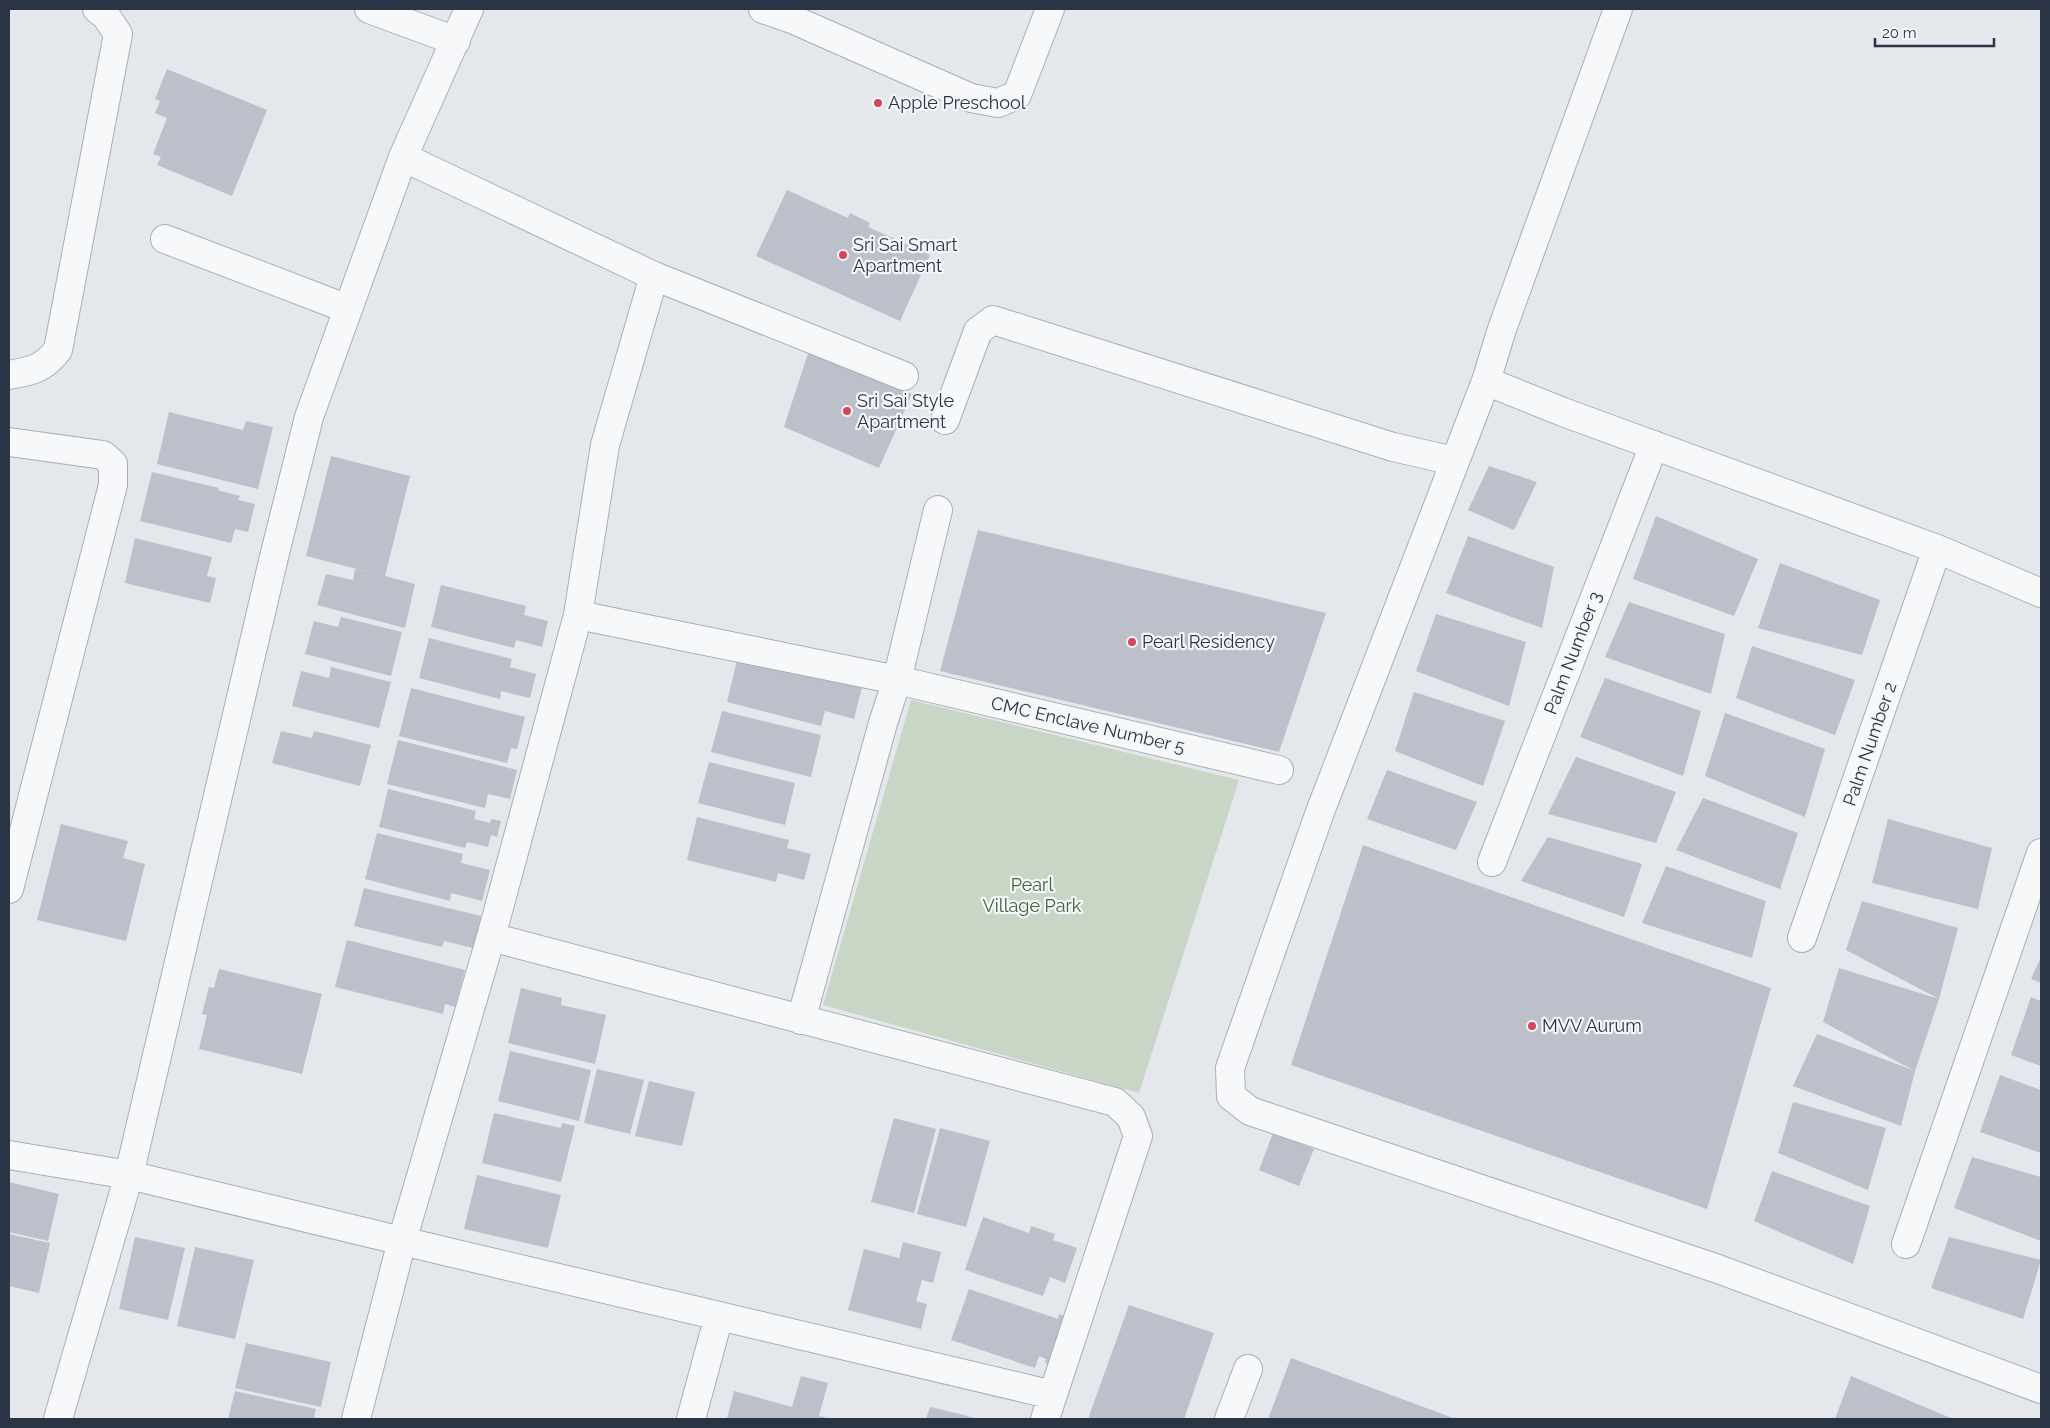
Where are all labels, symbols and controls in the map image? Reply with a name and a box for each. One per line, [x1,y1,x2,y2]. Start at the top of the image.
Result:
scale bar [1875,15,1994,47]
text: 20 m [1882,24,1917,42]
place label: Apple Preschool [888,92,1026,113]
marker: Apple Preschool [872,97,884,109]
place label: Sri Sai Smart Apartment [853,234,958,276]
marker: Sri Sai Smart Apartment [837,249,849,261]
place label: Sri Sai Style Apartment [857,390,954,432]
marker: Sri Sai Style Apartment [841,405,853,417]
street label: Palm Number 3 [1539,588,1606,717]
place label: Pearl Residency [1142,631,1275,652]
marker: Pearl Residency [1126,636,1138,648]
street label: Palm Number 2 [1839,679,1901,809]
street label: CMC Enclave Number 5 [989,692,1187,757]
park label: Pearl Village Park [983,874,1082,916]
place label: MVV Aurum [1542,1015,1642,1036]
marker: MVV Aurum [1526,1020,1538,1032]

